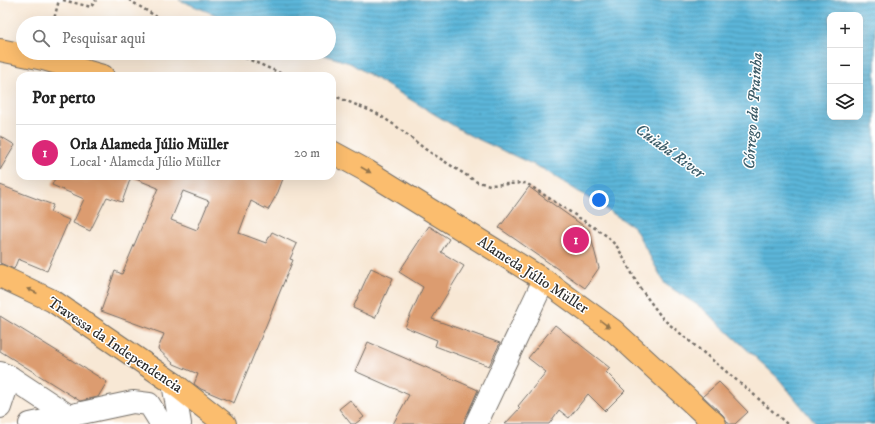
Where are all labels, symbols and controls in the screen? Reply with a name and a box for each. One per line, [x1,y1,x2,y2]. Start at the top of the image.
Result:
map controls [827,12,863,120]
button: + [827,12,863,48]
search box [16,16,336,60]
icon: search [30,27,52,49]
text: Pesquisar aqui [62,29,145,48]
button: − [827,48,863,84]
water label: Córrego da Prainha [739,52,767,170]
button: layers [827,84,863,120]
text: Por perto [32,87,95,109]
water label: Cuiabá River [632,119,710,184]
text: Orla Alameda Júlio Müller [70,135,229,154]
text: 1 [43,145,47,161]
text: 20 m [294,145,320,161]
text: Local · Alameda Júlio Müller [70,154,221,170]
one-way arrow [360,167,372,174]
your location [589,190,609,210]
pin: 1 [563,225,589,255]
street label: Alameda Júlio Müller [474,232,592,318]
one-way arrow [26,288,38,294]
street label: Travessa da Independencia [44,293,187,398]
one-way arrow [600,320,610,328]

